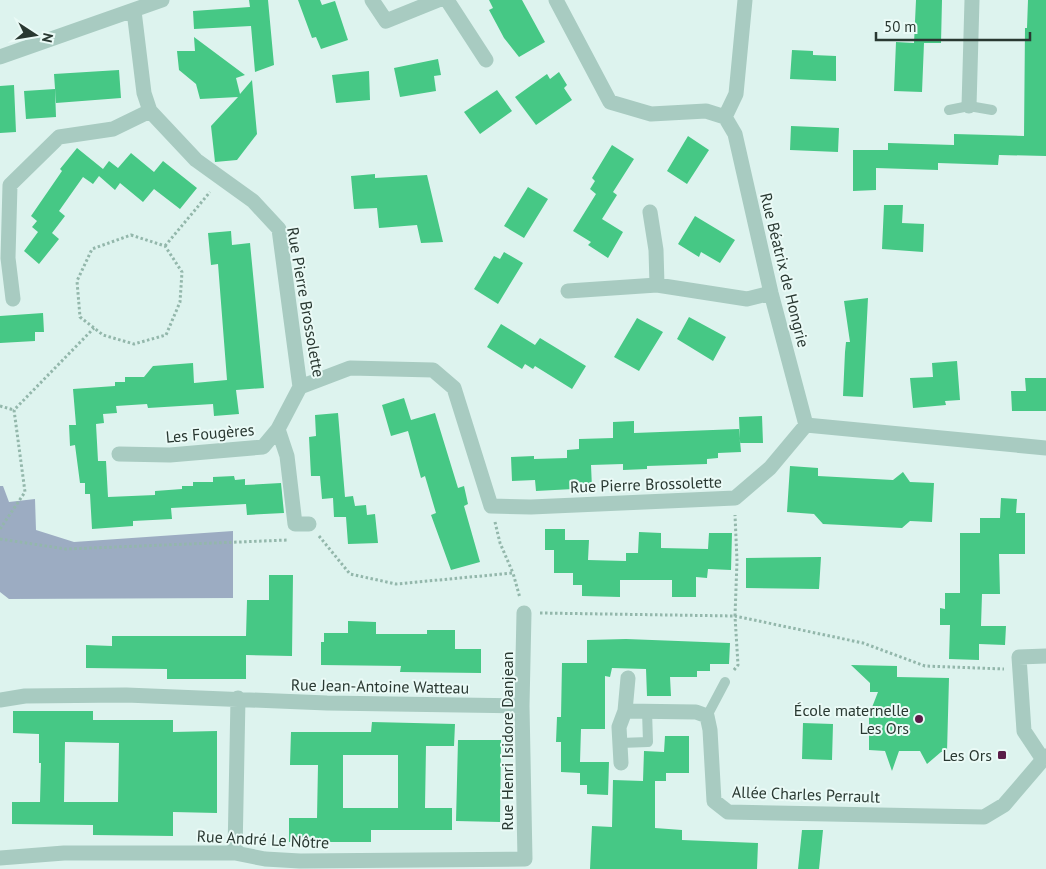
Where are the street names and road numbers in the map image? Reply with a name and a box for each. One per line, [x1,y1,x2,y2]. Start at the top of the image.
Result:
street label: Rue Béatrix de Hongrie [756,191,814,349]
street label: Rue Pierre Brossolette [283,225,329,379]
street label: Les Fougères [165,419,255,447]
street label: Rue Pierre Brossolette [570,471,722,497]
street label: Rue Henri Isidore Danjean [497,652,517,830]
street label: Rue Jean-Antoine Watteau [291,674,469,698]
street label: Allée Charles Perrault [732,781,881,807]
street label: Rue André Le Nôtre [196,826,330,852]

